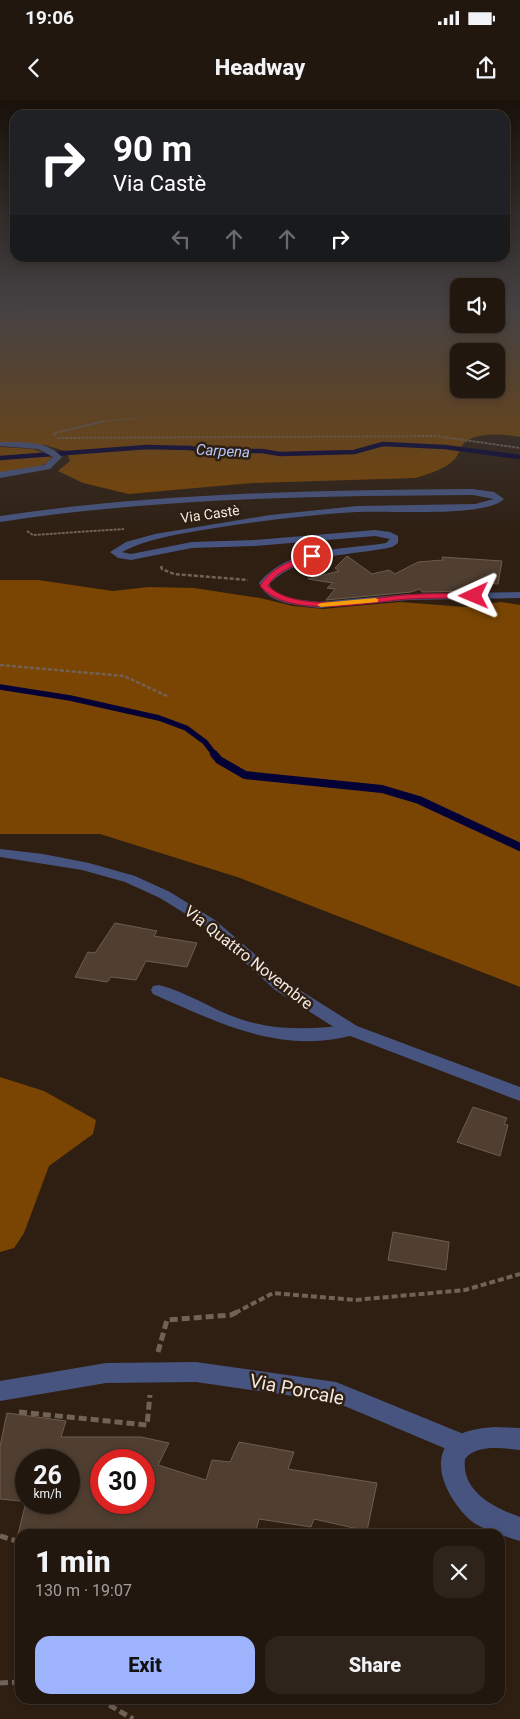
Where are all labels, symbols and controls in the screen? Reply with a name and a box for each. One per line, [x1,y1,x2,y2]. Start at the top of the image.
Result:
text: 19:06 [25,6,74,29]
icon: back [20,54,48,82]
icon: share [472,54,500,82]
text: Headway [215,55,305,80]
text: 90 m [113,129,192,170]
icon: right [30,130,95,195]
text: Via Castè [113,171,206,196]
icon: left [167,225,195,253]
icon: ahead [220,225,248,253]
icon: ahead [273,225,301,253]
icon: right [326,225,354,253]
map controls [450,278,505,398]
button: sound [450,278,505,333]
button: layers [450,343,505,398]
water label: Carpena [195,441,251,461]
street label: Via Castè [179,502,241,526]
pin [291,535,333,577]
icon: arrive [298,542,326,570]
position arrow [447,569,499,621]
street label: Via Quattro Novembre [181,901,317,1013]
street label: Via Porcale [248,1369,346,1410]
speed limit sign: 30 [90,1449,155,1514]
text: 26 [33,1461,62,1490]
text: km/h [33,1487,62,1501]
text: 1 min [35,1544,111,1579]
button: close [433,1546,485,1598]
text: 130 m · 19:07 [35,1581,132,1600]
button: Exit [35,1636,255,1694]
button: Share [265,1636,485,1694]

